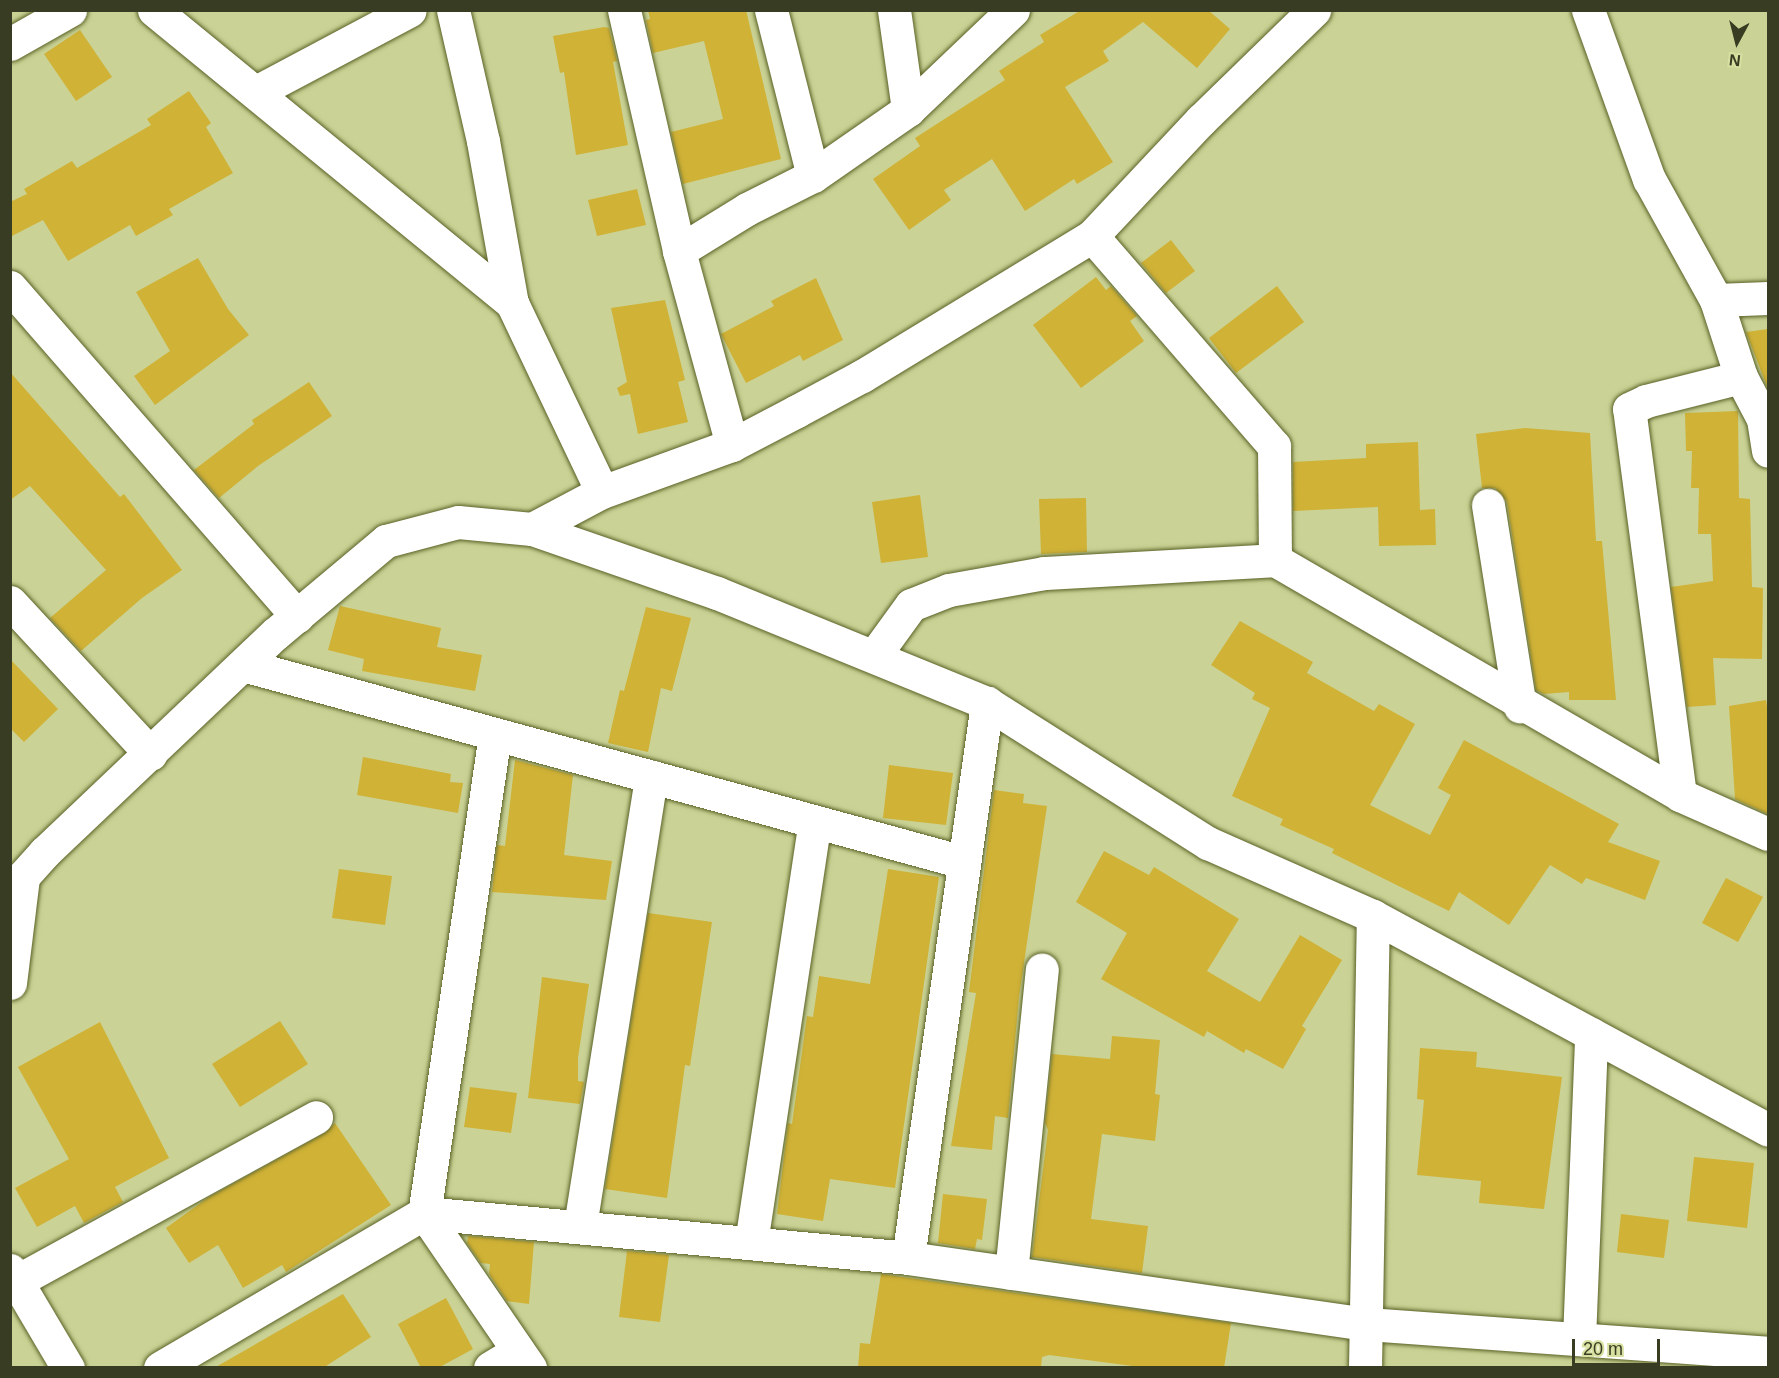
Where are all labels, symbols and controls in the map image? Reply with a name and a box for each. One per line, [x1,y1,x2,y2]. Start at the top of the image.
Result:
north arrow [1707,12,1767,72]
text: N [1728,51,1742,70]
scale bar [1575,1327,1664,1365]
text: 20 m [1583,1339,1623,1359]

